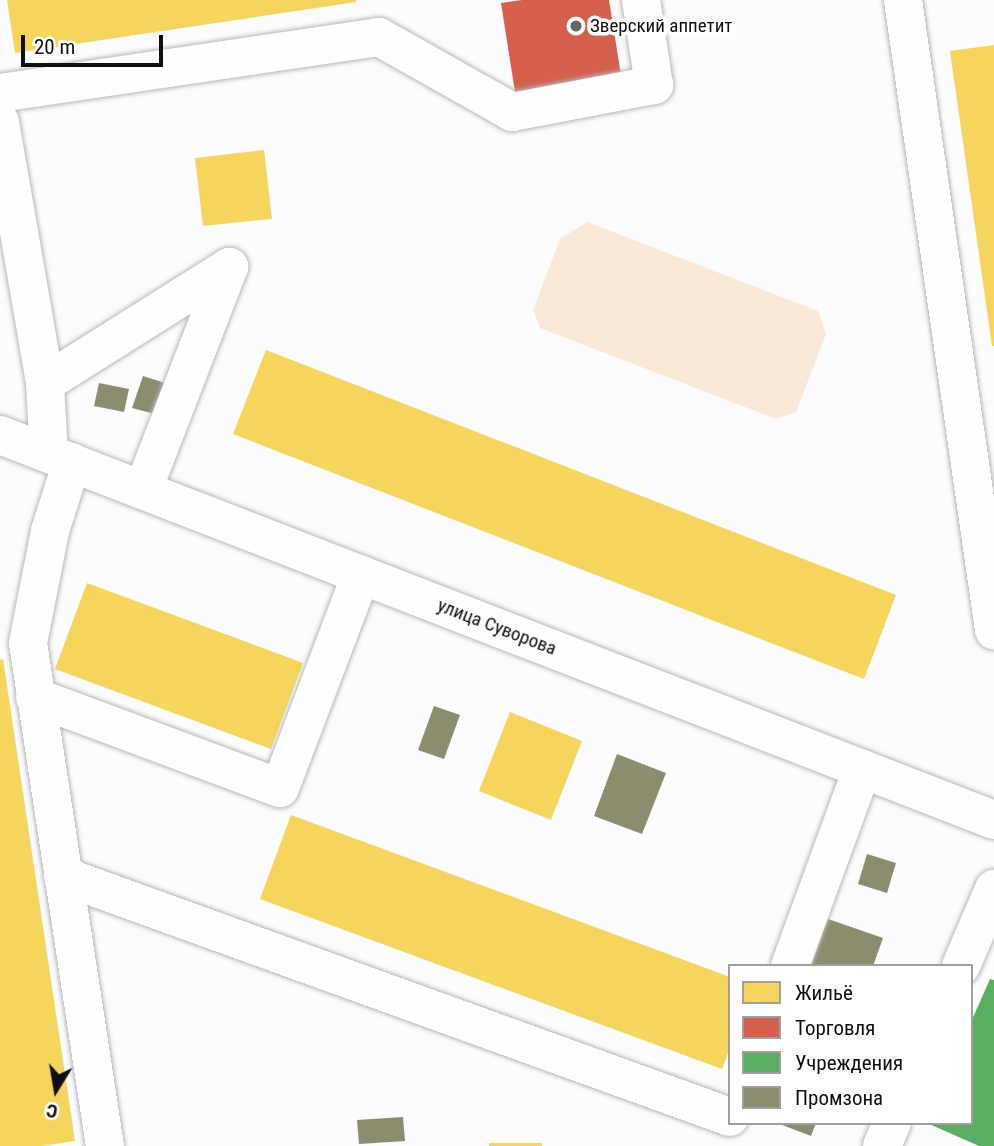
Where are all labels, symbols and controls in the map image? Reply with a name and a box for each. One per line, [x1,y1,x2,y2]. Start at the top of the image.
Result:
place label: Зверский аппетит [590,15,732,37]
marker: Зверский аппетит [568,18,584,34]
scale bar [24,21,166,65]
text: 20 m [34,35,75,59]
street label: улица Суворова [434,594,560,660]
legend [728,964,973,1125]
text: Жильё [795,981,853,1005]
text: Торговля [795,1016,875,1040]
text: Учреждения [795,1051,903,1075]
north arrow [21,1055,91,1125]
text: Промзона [795,1086,883,1110]
text: С [44,1099,59,1123]

